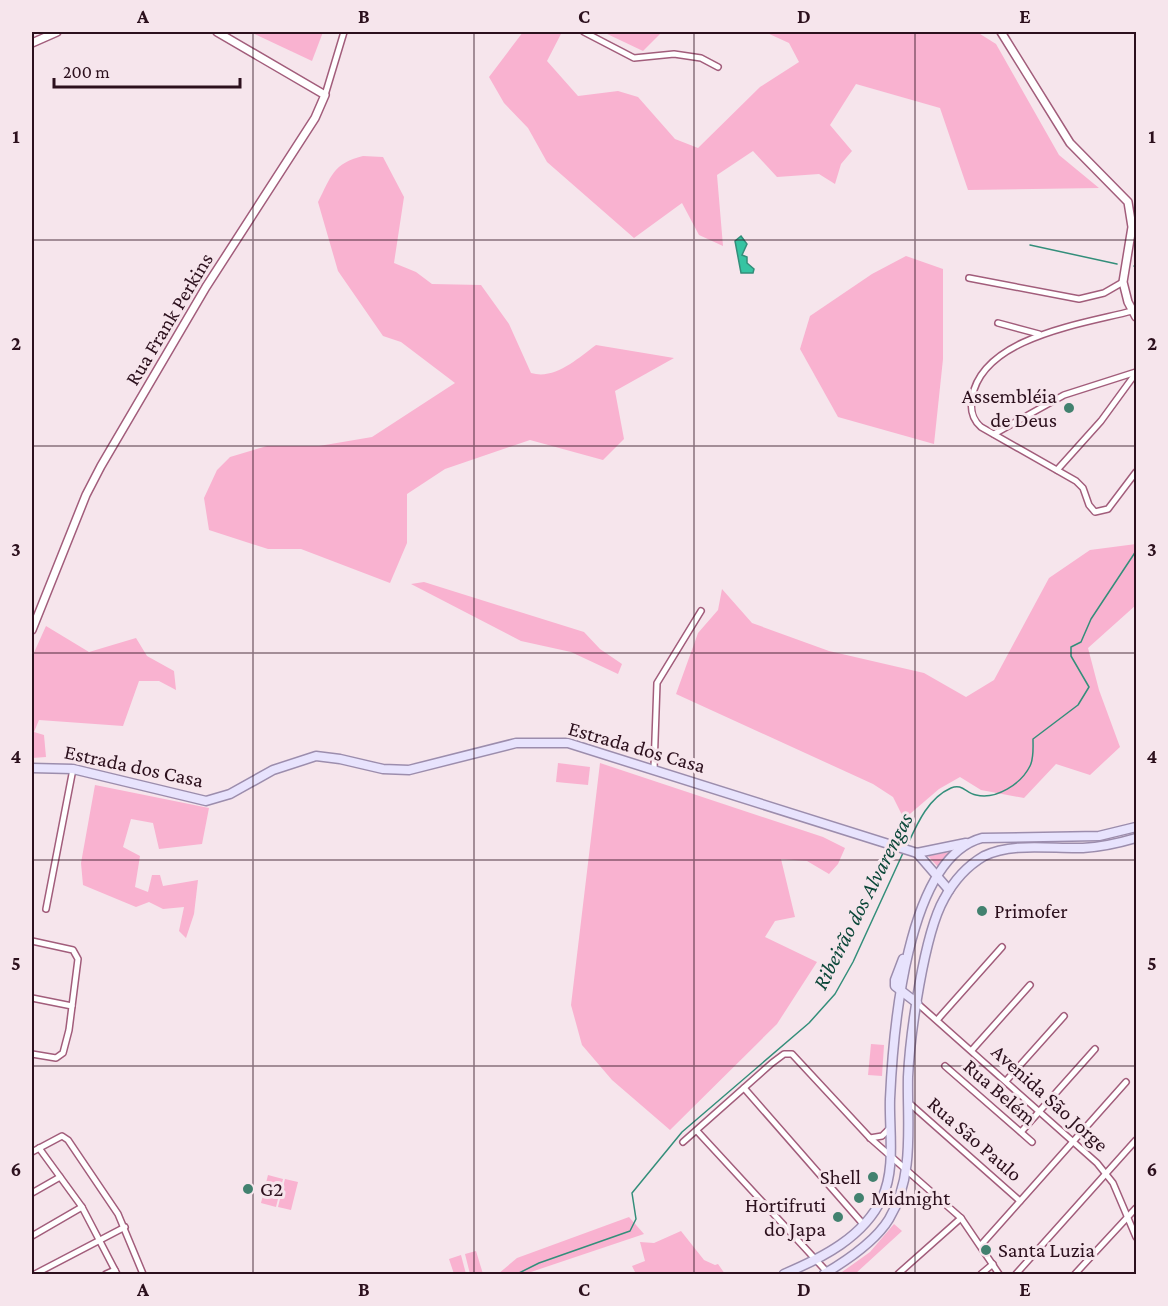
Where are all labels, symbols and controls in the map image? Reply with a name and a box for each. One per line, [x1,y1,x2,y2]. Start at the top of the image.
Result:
text: A [136,5,150,27]
text: B [358,5,370,27]
text: C [578,5,590,27]
text: D [797,5,811,27]
text: E [1019,5,1031,27]
scale bar [54,51,240,89]
text: 200 m [63,62,110,82]
text: 1 [12,125,20,147]
text: 1 [1148,125,1156,147]
street label: Rua Frank Perkins [120,248,218,390]
text: 2 [11,332,21,354]
text: 2 [1147,332,1157,354]
place label: Assembléia de Deus [962,384,1057,432]
marker: Assembléia de Deus [1062,401,1076,415]
text: 3 [11,538,21,560]
text: 3 [1147,538,1157,560]
street label: Estrada dos Casa [566,716,709,778]
street label: Estrada dos Casa [62,740,206,793]
text: 4 [11,745,22,767]
text: 4 [1147,745,1158,767]
water label: Ribeirão dos Alvarengas [807,809,918,994]
place label: Primofer [994,899,1068,923]
marker: Primofer [975,904,989,918]
text: 5 [11,952,21,974]
text: 5 [1147,952,1157,974]
street label: Avenida São Jorge [987,1039,1113,1157]
street label: Rua Belém [959,1054,1041,1130]
street label: Rua São Paulo [923,1092,1027,1186]
text: 6 [11,1158,21,1180]
text: 6 [1147,1158,1157,1180]
place label: Shell [820,1165,861,1189]
marker: Shell [866,1170,880,1184]
place label: G2 [260,1177,283,1201]
marker: G2 [241,1182,255,1196]
place label: Midnight [871,1186,951,1210]
marker: Midnight [852,1191,866,1205]
place label: Hortifruti do Japa [745,1193,827,1241]
marker: Hortifruti do Japa [831,1210,845,1224]
place label: Santa Luzia [998,1238,1095,1262]
marker: Santa Luzia [979,1243,993,1257]
text: A [136,1278,150,1300]
text: B [358,1278,370,1300]
text: C [578,1278,590,1300]
text: D [797,1278,811,1300]
text: E [1019,1278,1031,1300]

